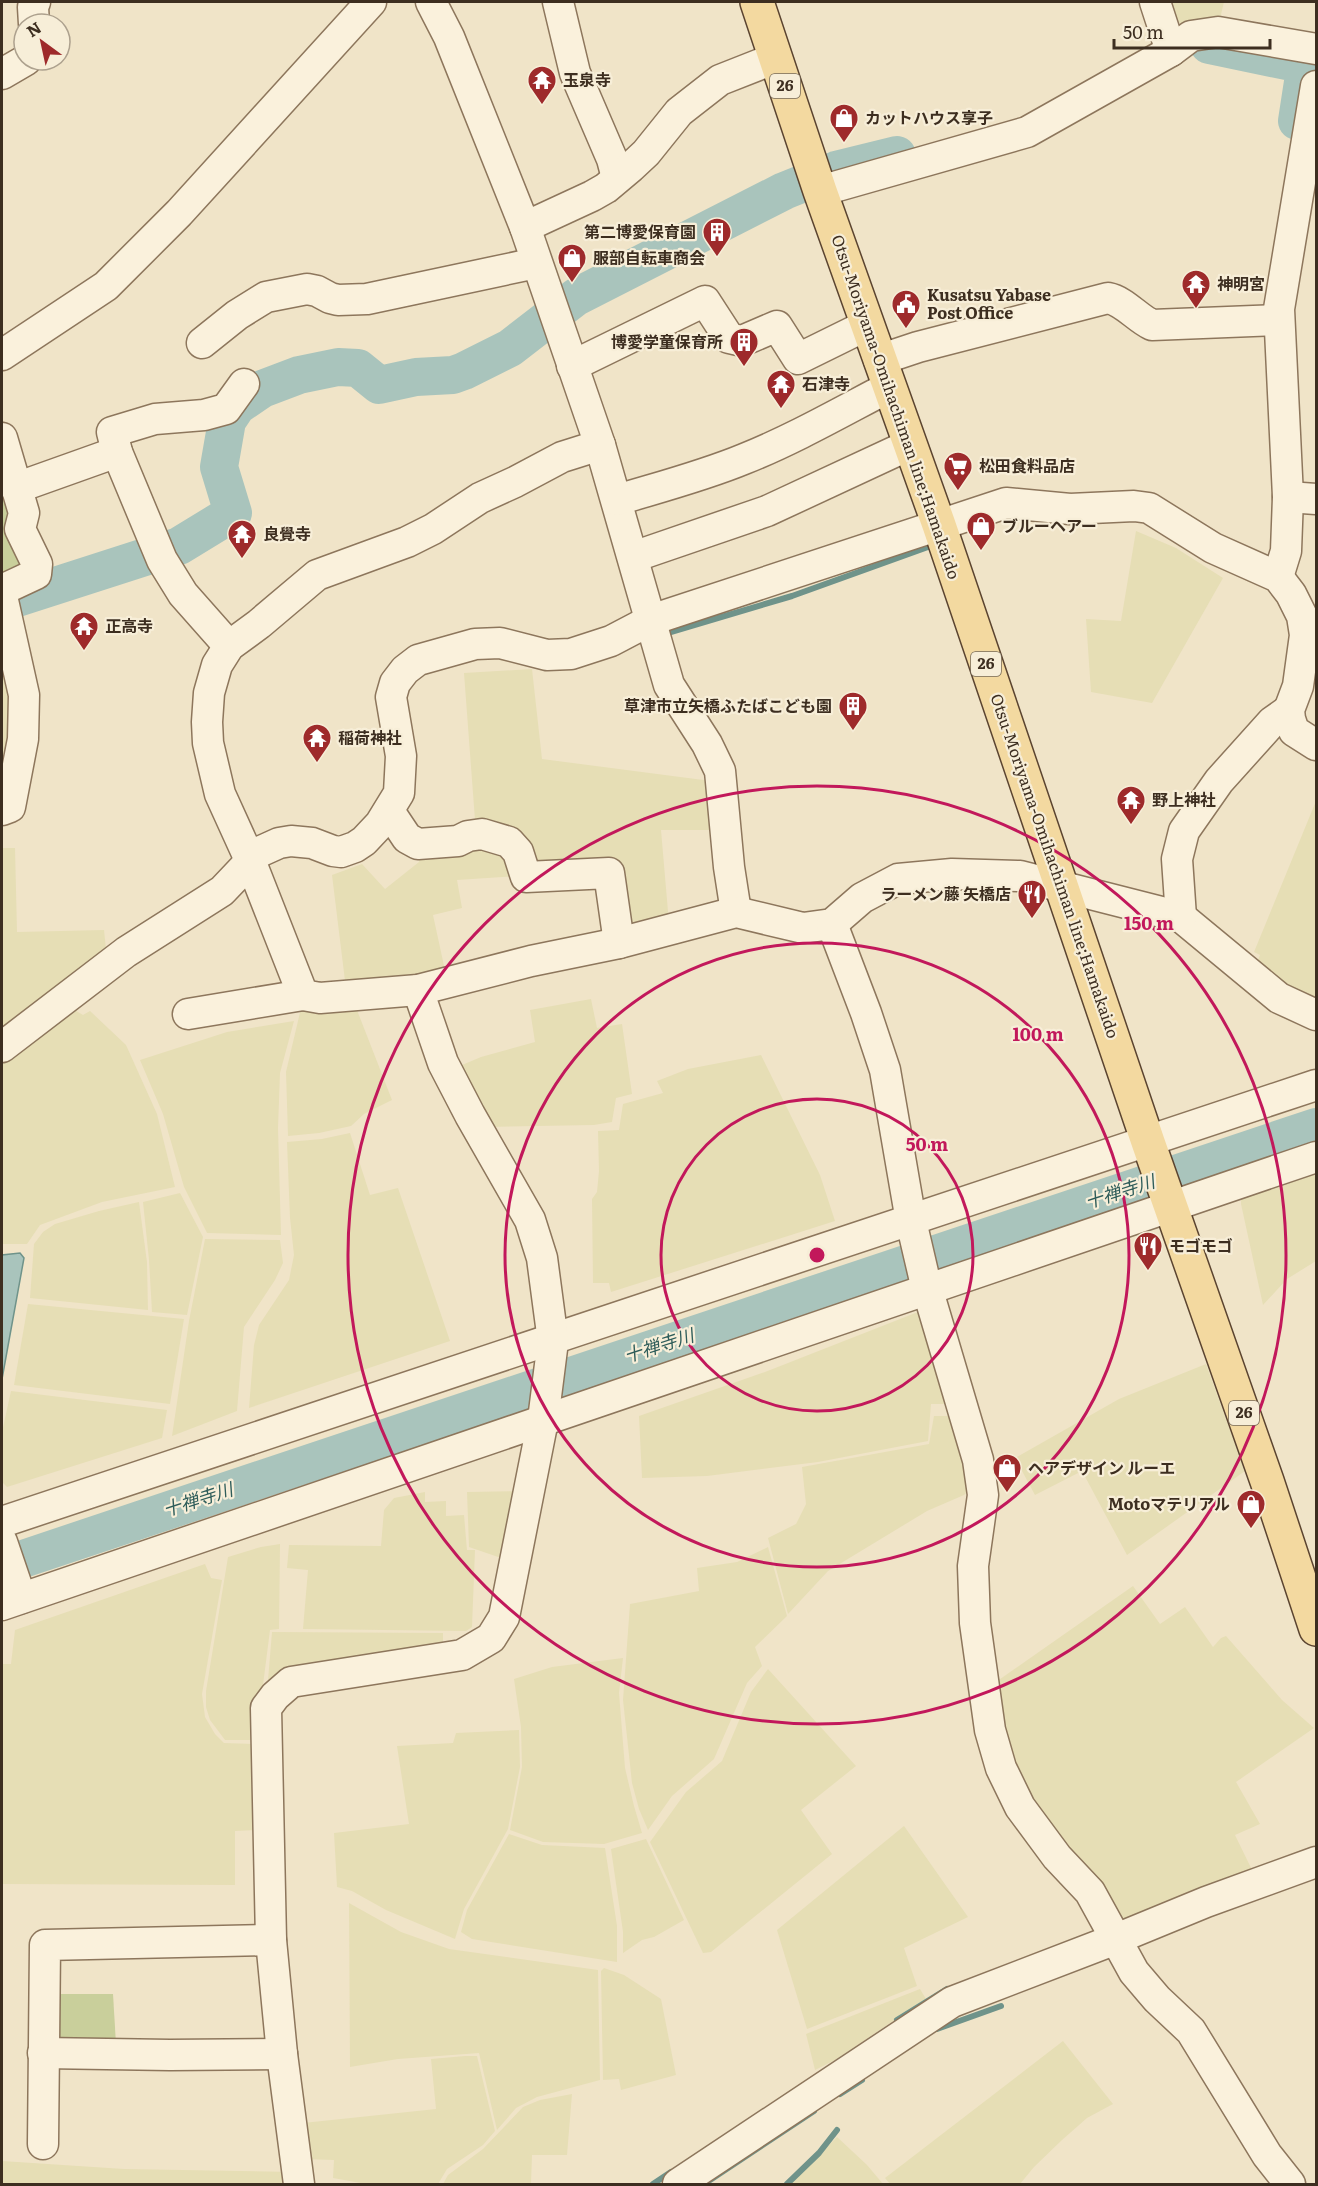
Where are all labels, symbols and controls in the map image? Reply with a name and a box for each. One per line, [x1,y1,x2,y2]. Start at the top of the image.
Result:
north arrow [12,12,72,72]
scale bar [1114,12,1270,50]
text: N [21,15,45,42]
text: 50 m [1123,18,1164,45]
temple icon: 玉泉寺 [526,64,558,106]
place label: 玉泉寺 [563,67,611,91]
road number: 26 [770,74,800,98]
shop icon: カットハウス享子 [828,102,860,144]
place label: カットハウス享子 [865,105,993,129]
building icon: 第二博愛保育園 [701,216,733,258]
place label: 第二博愛保育園 [584,219,696,243]
street label: Otsu-Moriyama-Omihachiman line;Hamakaido [827,231,967,582]
shop icon: 服部自転車商会 [556,242,588,284]
place label: 服部自転車商会 [593,245,705,269]
temple icon: 神明宮 [1180,268,1212,310]
place label: 神明宮 [1217,271,1265,295]
place label: Kusatsu Yabase Post Office [927,282,1051,324]
public building icon: Kusatsu Yabase Post Office [890,288,922,330]
building icon: 博愛学童保育所 [728,326,760,368]
place label: 博愛学童保育所 [611,329,723,353]
temple icon: 石津寺 [765,368,797,410]
place label: 石津寺 [802,371,850,395]
supermarket icon: 松田食料品店 [942,450,974,492]
place label: 松田食料品店 [979,453,1075,477]
shop icon: ブルーヘアー [965,510,997,552]
place label: ブルーヘアー [1002,513,1097,537]
temple icon: 良覺寺 [226,518,258,560]
place label: 良覺寺 [263,521,311,545]
temple icon: 正高寺 [68,610,100,652]
place label: 正高寺 [105,613,153,637]
road number: 26 [971,652,1001,676]
building icon: 草津市立矢橋ふたばこども園 [837,690,869,732]
street label: Otsu-Moriyama-Omihachiman line;Hamakaido [986,690,1126,1041]
place label: 草津市立矢橋ふたばこども園 [624,693,832,717]
temple icon: 稲荷神社 [301,722,333,764]
place label: 稲荷神社 [338,725,402,749]
temple icon: 野上神社 [1115,784,1147,826]
place label: 野上神社 [1152,787,1216,811]
restaurant icon: ラーメン藤 矢橋店 [1016,878,1048,920]
place label: ラーメン藤 矢橋店 [880,881,1011,905]
text: 150 m [1124,909,1174,936]
text: 100 m [1012,1020,1064,1047]
text: 50 m [906,1130,948,1157]
water label: 十禅寺川 [1081,1166,1160,1215]
restaurant icon: モゴモゴ [1132,1230,1164,1272]
place label: モゴモゴ [1169,1233,1233,1257]
centre of rings [807,1245,827,1265]
water label: 十禅寺川 [620,1320,699,1369]
road number: 26 [1229,1401,1259,1425]
shop icon: ヘアデザイン ルーエ [991,1452,1023,1494]
place label: ヘアデザイン ルーエ [1028,1455,1175,1479]
water label: 十禅寺川 [159,1474,238,1523]
shop icon: Motoマテリアル [1235,1488,1267,1530]
place label: Motoマテリアル [1108,1491,1230,1515]

